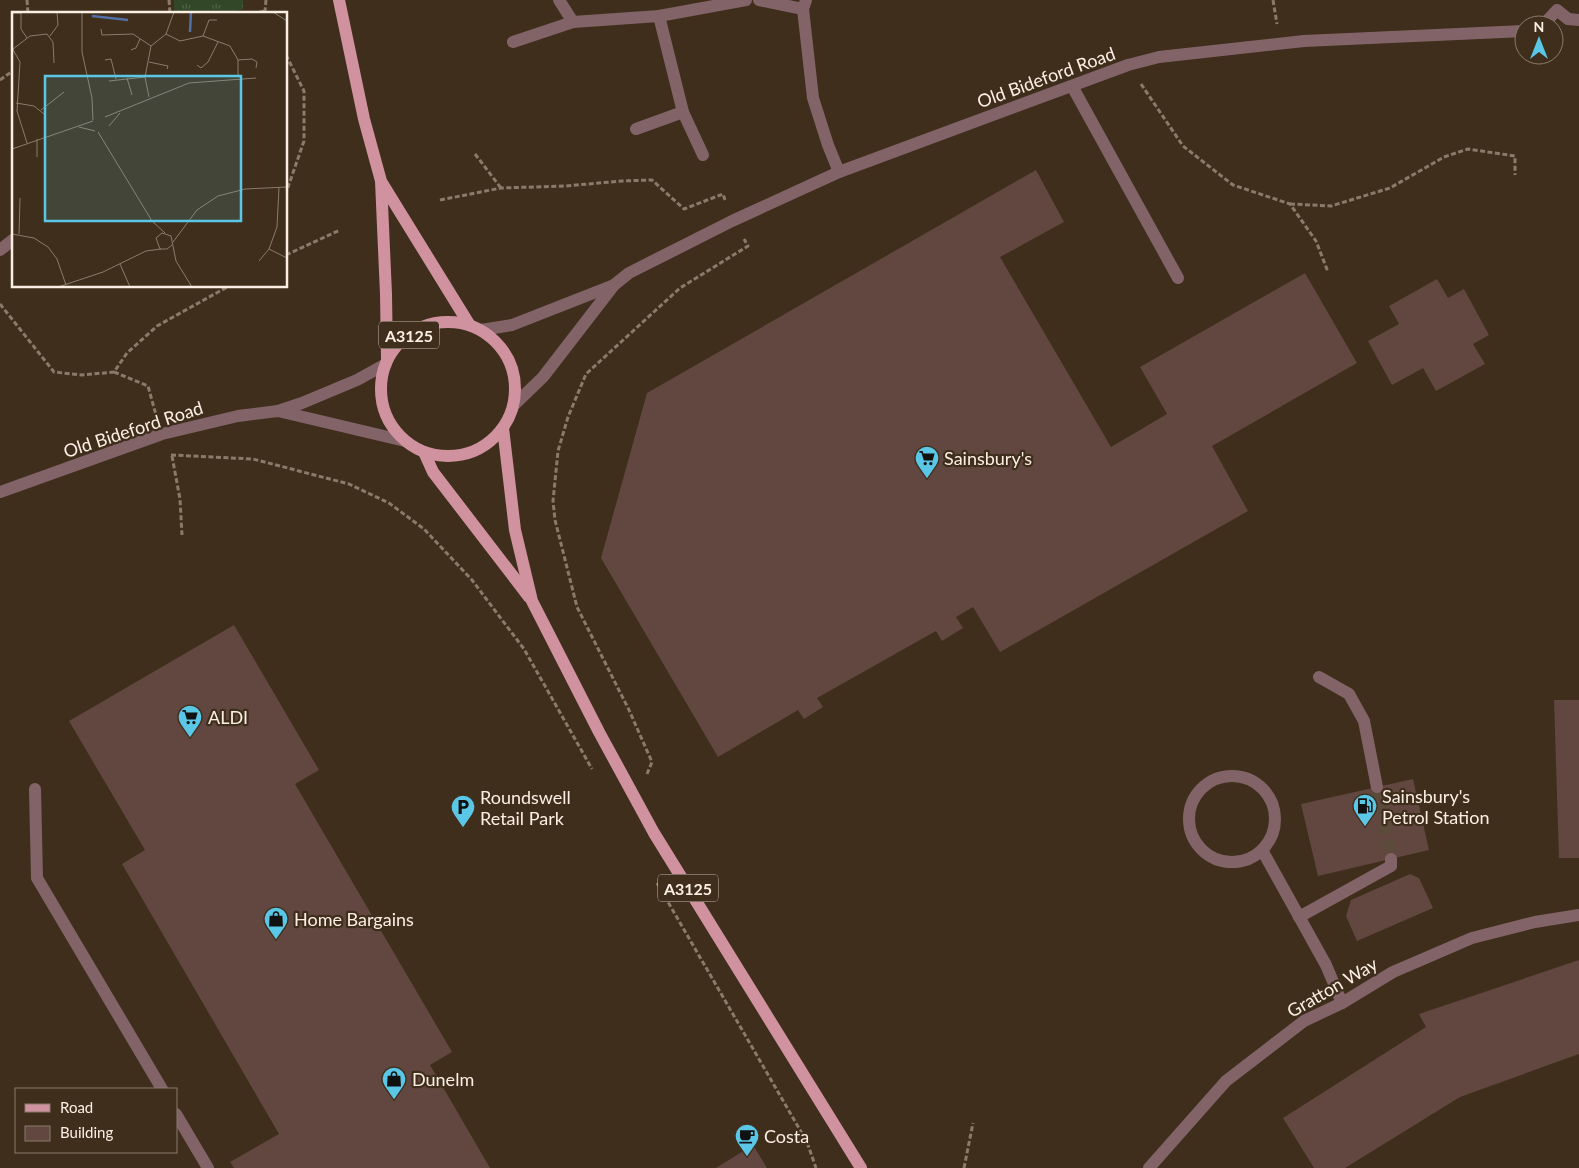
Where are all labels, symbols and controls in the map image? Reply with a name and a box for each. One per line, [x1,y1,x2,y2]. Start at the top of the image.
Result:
inset map [12,12,288,288]
north arrow [1514,15,1564,65]
text: N [1534,18,1544,35]
street label: Old Bideford Road [974,42,1118,112]
road number: A3125 [379,322,439,348]
street label: Old Bideford Road [60,396,206,462]
supermarket icon: Sainsbury's [914,445,940,479]
place label: Sainsbury's [944,447,1032,469]
supermarket icon: ALDI [177,704,203,738]
place label: ALDI [208,706,248,728]
place label: Sainsbury's Petrol Station [1382,785,1489,828]
place label: Roundswell Retail Park [480,786,571,829]
fuel station icon: Sainsbury's Petrol Station [1352,793,1378,827]
parking icon: Roundswell Retail Park [450,794,476,828]
road number: A3125 [658,874,718,901]
shop icon: Home Bargains [263,906,289,940]
place label: Home Bargains [294,908,414,930]
street label: Gratton Way [1283,952,1382,1022]
shop icon: Dunelm [381,1066,407,1100]
place label: Dunelm [412,1068,474,1090]
legend [15,1088,178,1153]
text: Road [60,1098,93,1116]
text: Building [60,1123,113,1141]
cafe icon: Costa [734,1123,760,1157]
place label: Costa [764,1125,809,1147]

